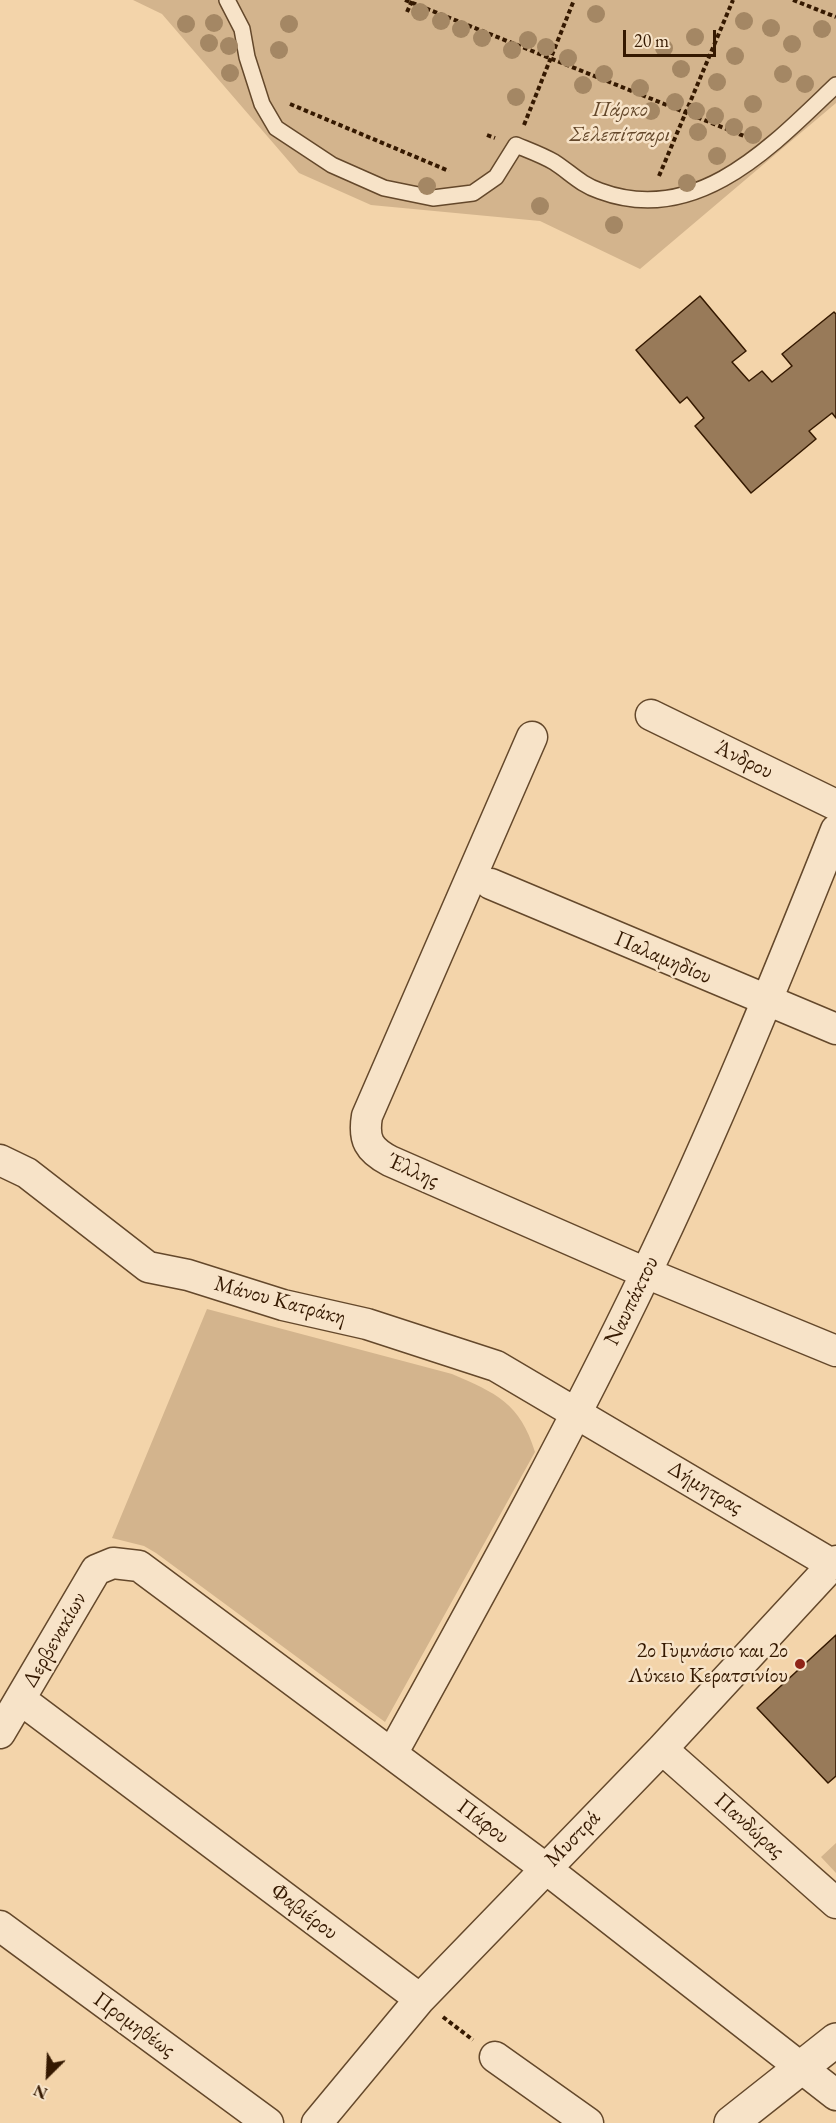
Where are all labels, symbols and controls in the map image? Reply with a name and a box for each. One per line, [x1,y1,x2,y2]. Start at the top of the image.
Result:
scale bar [626,18,719,56]
text: 20 m [634,29,669,52]
park label: Πάρκο Σελεπίτσαρι [570,97,670,148]
street label: Άνδρου [711,735,777,785]
street label: Παλαμηδίου [610,926,716,990]
street label: Έλλης [383,1148,443,1194]
street label: Ναυπάκτου [599,1252,665,1350]
street label: Μάνου Κατράκη [211,1271,349,1331]
street label: Δήμητρας [663,1455,747,1521]
street label: Δερβενακίων [17,1588,93,1692]
place label: 2ο Γυμνάσιο και 2ο Λύκειο Κερατσινίου [628,1638,788,1690]
marker: 2ο Γυμνάσιο και 2ο Λύκειο Κερατσινίου [793,1657,807,1671]
street label: Πανδώρας [708,1788,790,1864]
street label: Πάφου [452,1794,514,1850]
street label: Μυστρά [540,1805,606,1873]
street label: Φαβιέρου [265,1878,343,1946]
street label: Προμηθέως [88,1986,180,2064]
north arrow [18,2045,78,2105]
text: N [30,2080,51,2104]

